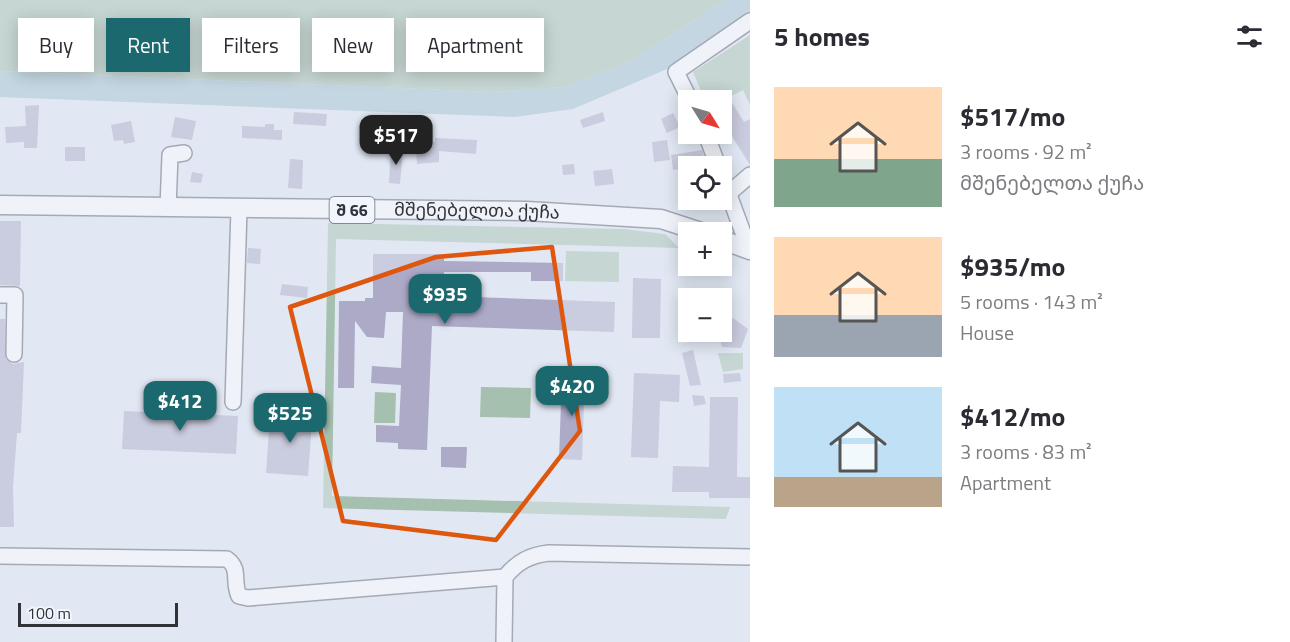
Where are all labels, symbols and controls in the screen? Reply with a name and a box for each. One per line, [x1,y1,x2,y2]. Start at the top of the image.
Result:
text: 5 homes [774,17,870,56]
chip: Buy [18,18,94,72]
chip: Rent [106,18,190,72]
chip: Filters [202,18,300,72]
chip: New [312,18,394,72]
chip: Apartment [406,18,544,72]
icon: filters [1233,20,1266,53]
north arrow [678,90,732,144]
map controls [678,90,732,342]
text: $517/mo [960,97,1065,136]
icon: home [822,111,894,183]
pin: $517 [360,115,432,166]
text: $517 [374,119,418,150]
text: 3 rooms · 92 m² [960,136,1092,167]
button: locate [678,156,732,210]
text: მშენებელთა ქუჩა [960,167,1144,198]
street label: მშენებელთა ქუჩა [394,195,561,226]
road number: შ 66 [330,197,374,223]
button: + [678,222,732,276]
text: $935/mo [960,247,1065,286]
icon: home [822,261,894,333]
pin: $935 [409,274,481,325]
text: $935 [423,278,467,309]
text: 5 rooms · 143 m² [960,286,1103,317]
button: − [678,288,732,342]
text: House [960,317,1014,348]
pin: $420 [536,366,608,417]
text: $420 [550,370,594,401]
pin: $412 [144,381,216,432]
text: $412 [158,385,202,416]
pin: $525 [254,393,326,444]
text: $525 [268,397,312,428]
text: $412/mo [960,397,1065,436]
icon: home [822,411,894,483]
text: 3 rooms · 83 m² [960,436,1092,467]
text: Apartment [960,467,1051,498]
scale bar [18,600,178,628]
text: 100 m [27,601,71,625]

